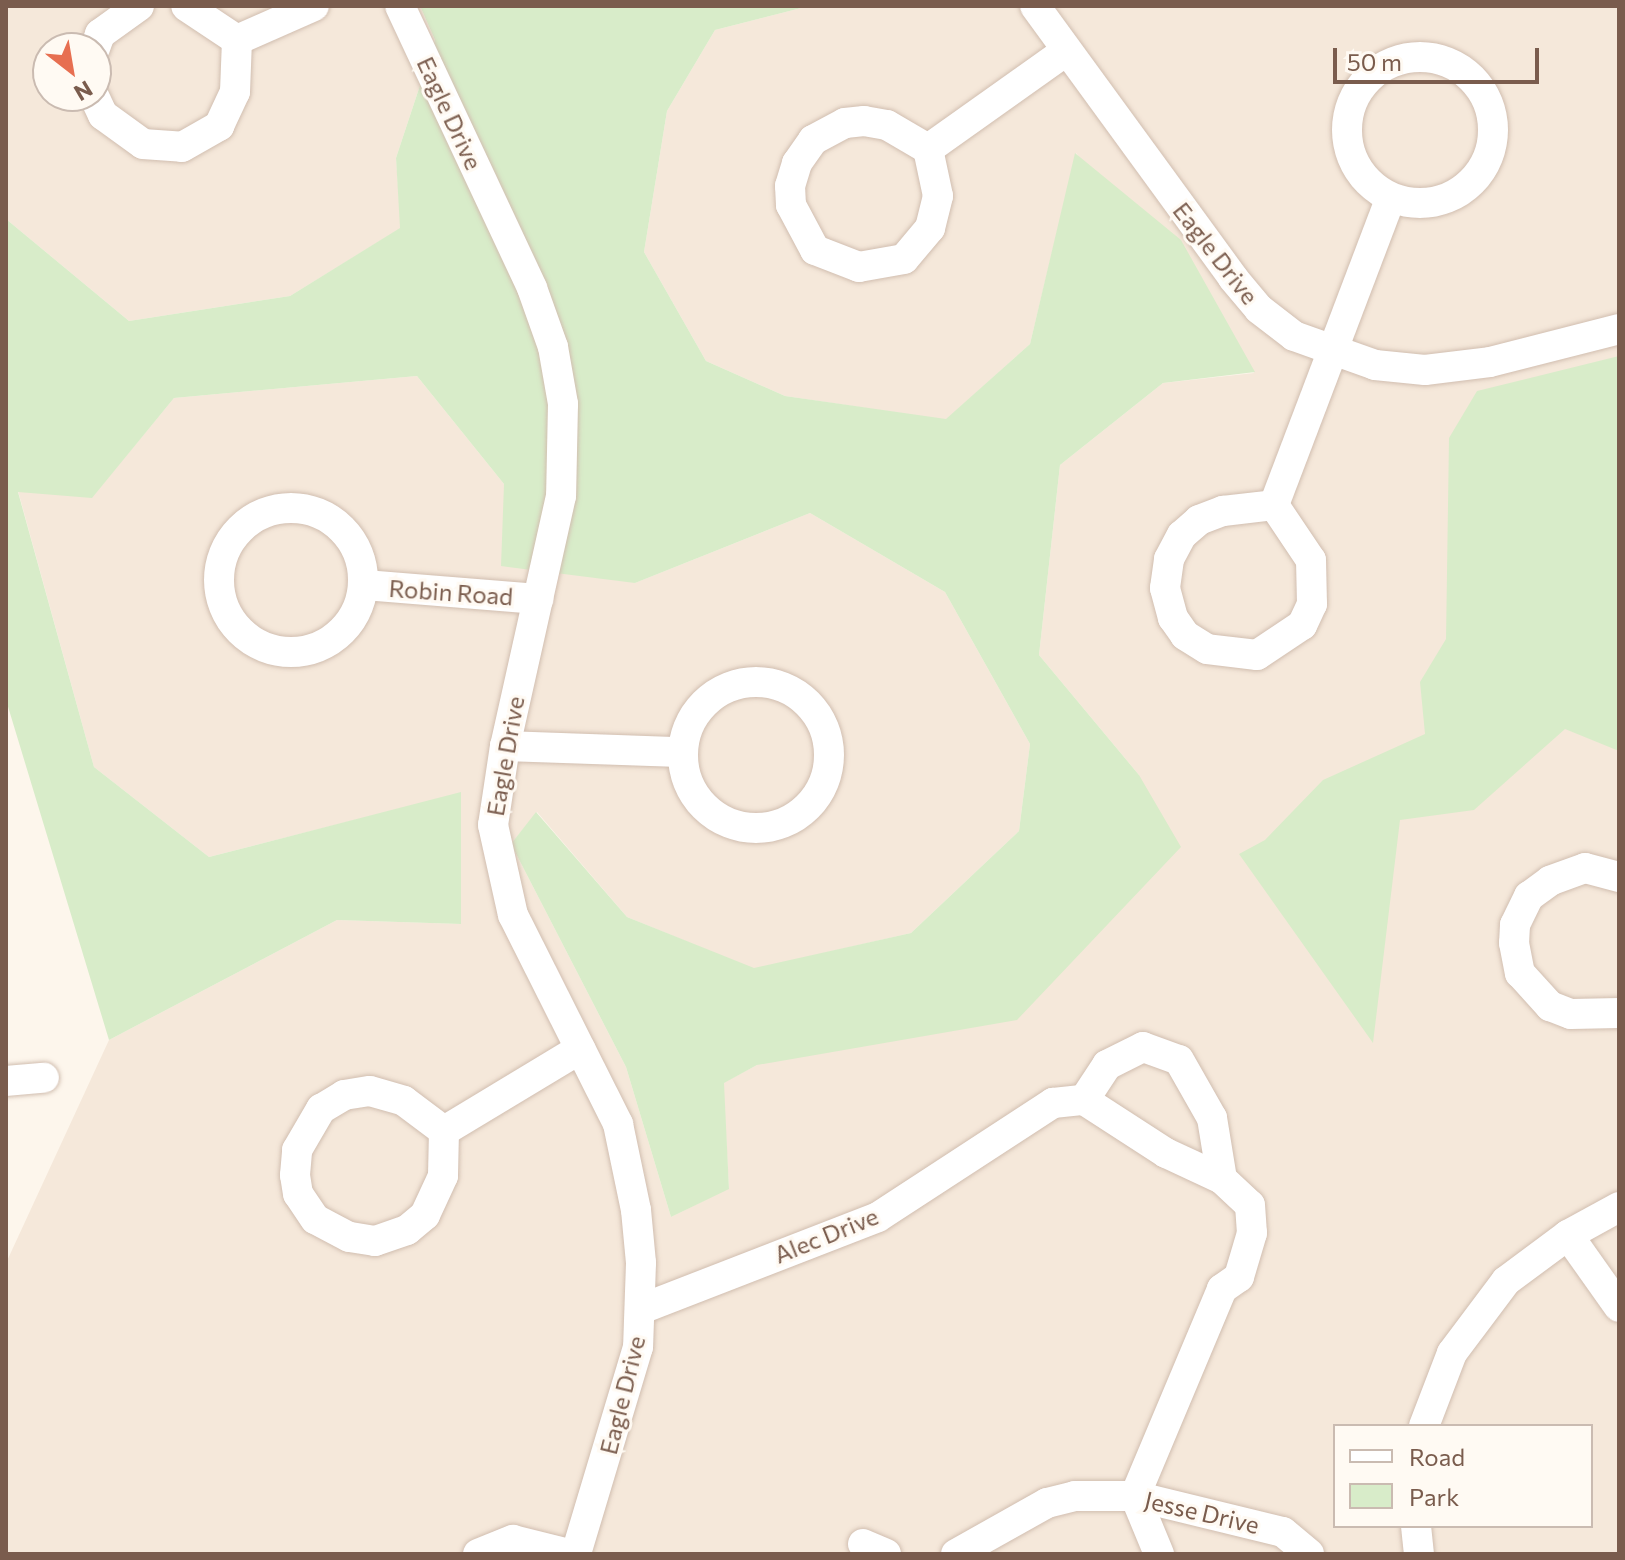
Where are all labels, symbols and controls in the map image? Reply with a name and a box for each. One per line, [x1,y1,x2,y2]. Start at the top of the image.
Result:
north arrow [32,32,112,112]
scale bar [1337,32,1543,82]
text: 50 m [1347,47,1402,76]
street label: Eagle Drive [411,52,489,174]
text: N [70,75,98,107]
street label: Eagle Drive [1167,196,1265,310]
street label: Robin Road [388,573,514,611]
street label: Eagle Drive [480,694,530,818]
street label: Alec Drive [770,1201,882,1269]
street label: Eagle Drive [593,1333,651,1457]
legend [1333,1424,1593,1528]
text: Road [1409,1442,1465,1471]
text: Park [1409,1482,1459,1511]
street label: Jesse Drive [1142,1485,1262,1539]

